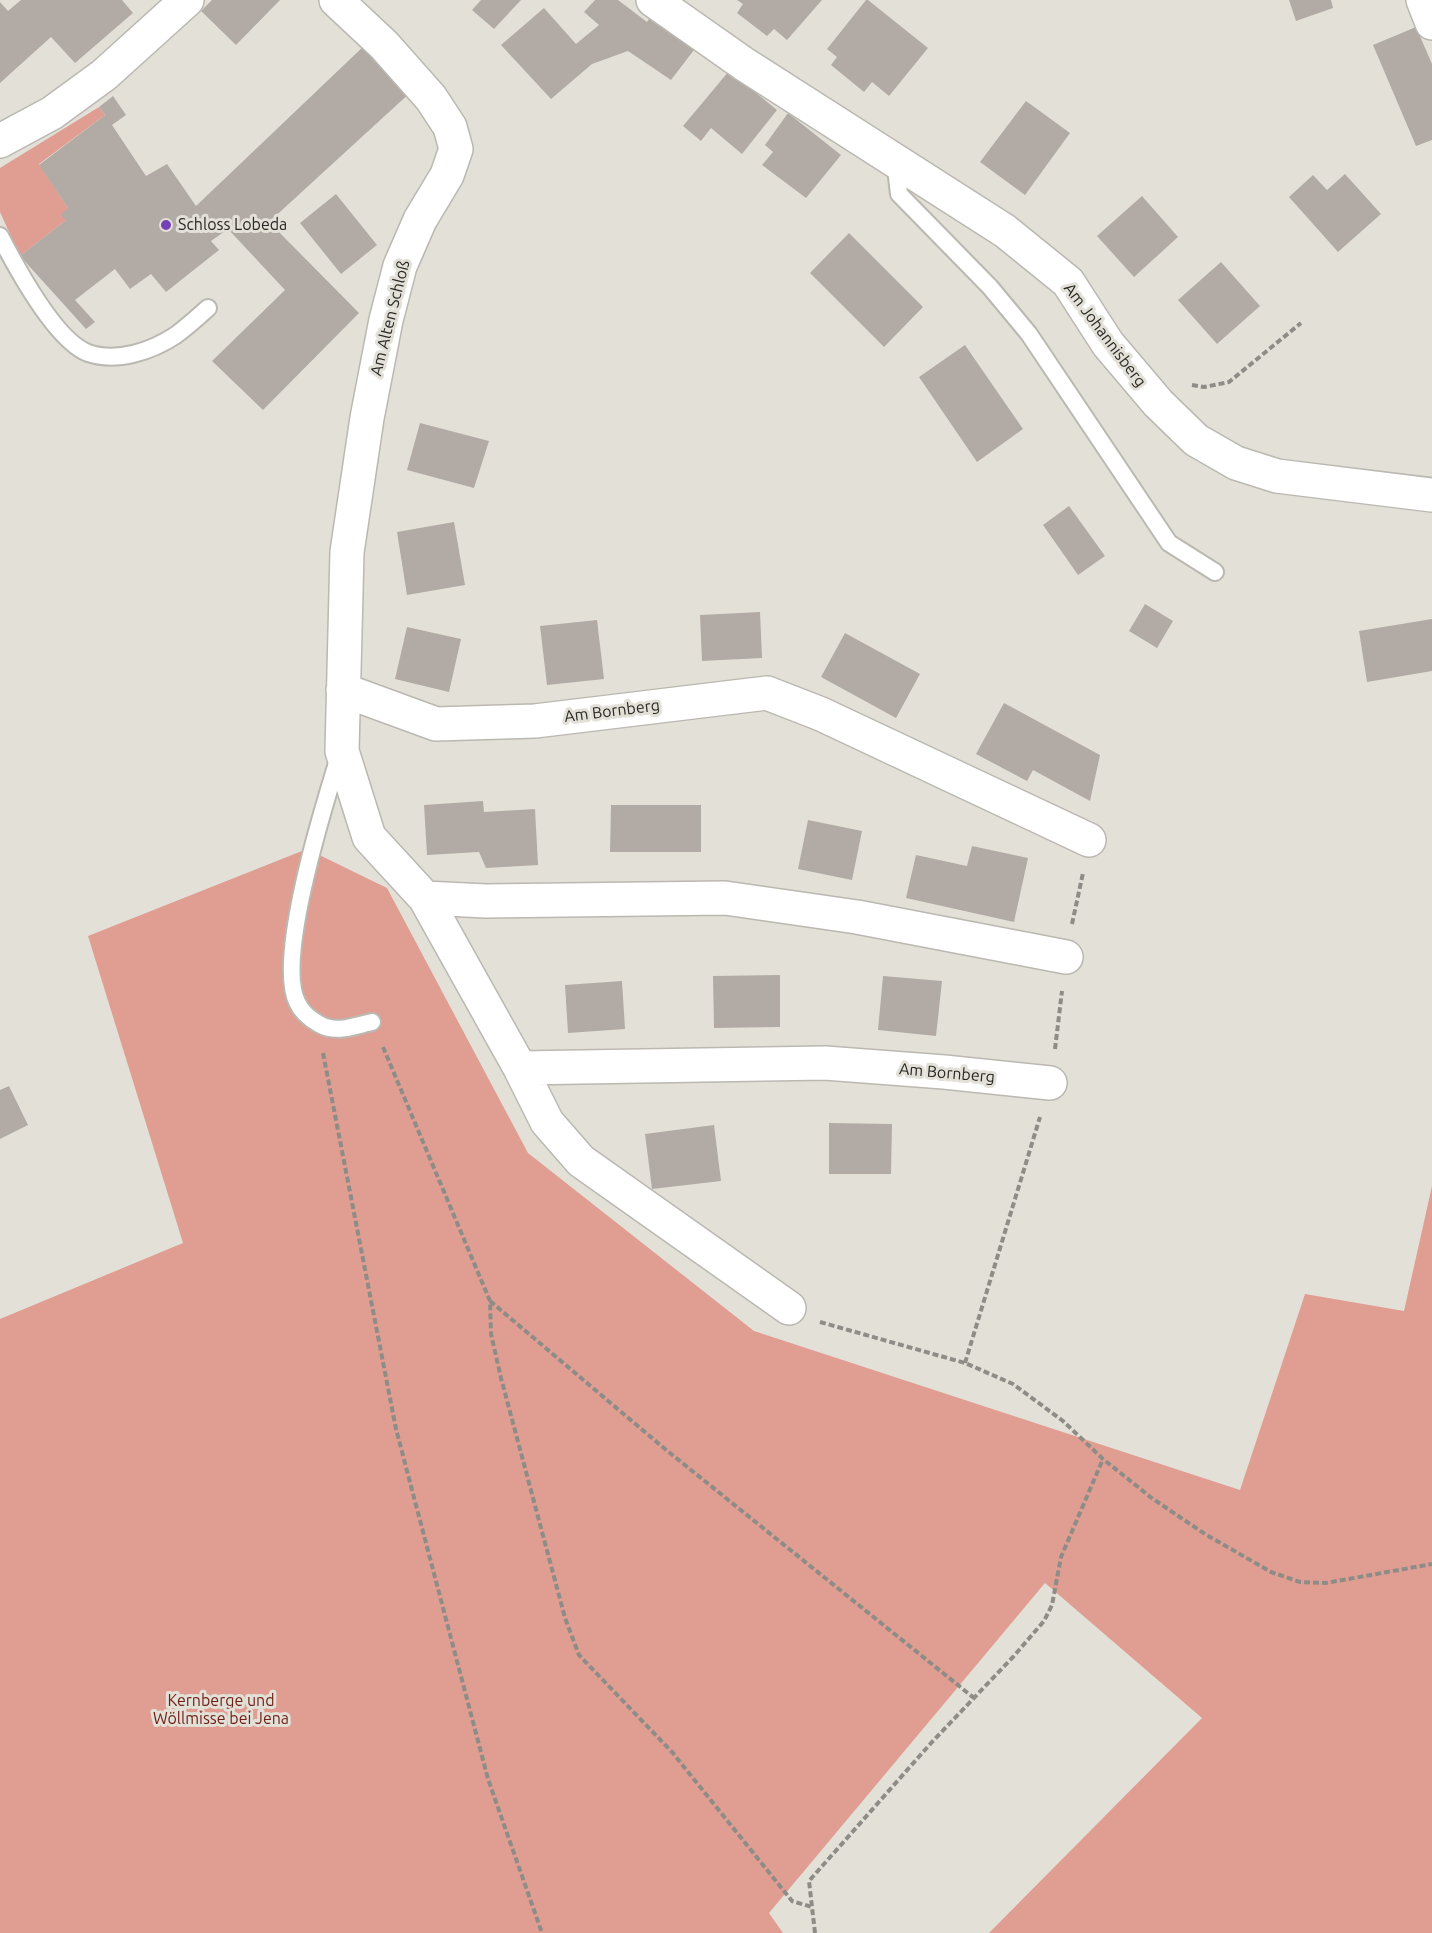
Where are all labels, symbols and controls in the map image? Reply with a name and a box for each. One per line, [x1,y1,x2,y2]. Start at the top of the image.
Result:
place label: Schloss Lobeda [178,215,287,235]
marker: Schloss Lobeda [159,218,173,232]
street label: Am Alten Schloß [366,258,414,378]
street label: Am Johannisberg [1060,279,1150,391]
street label: Am Bornberg [563,696,661,726]
street label: Am Bornberg [898,1059,996,1087]
park label: Kernberge und Wöllmisse bei Jena [153,1691,289,1729]

